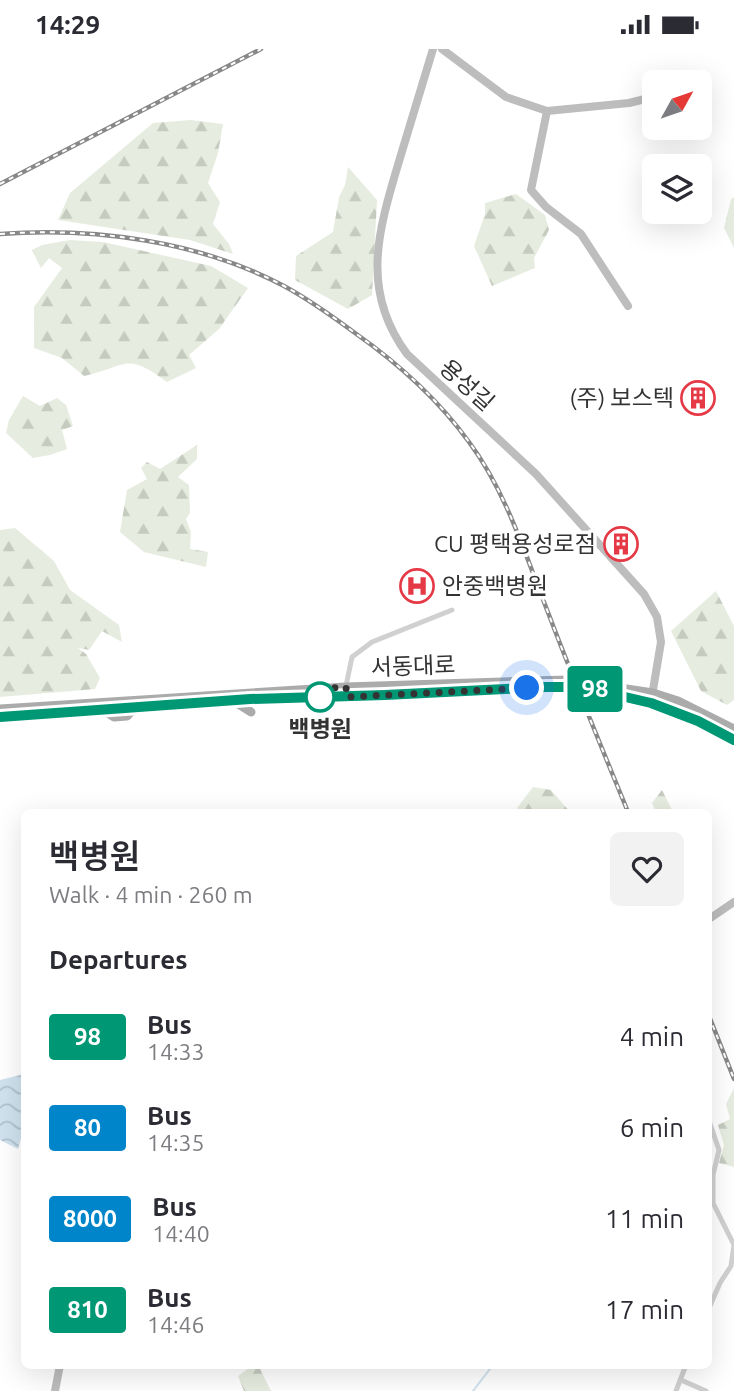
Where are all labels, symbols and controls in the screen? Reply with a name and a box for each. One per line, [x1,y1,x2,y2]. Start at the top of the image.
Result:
text: 14:29 [35,10,100,39]
north arrow [642,70,712,140]
map controls [642,70,712,224]
button: layers [642,154,712,224]
street label: 용성길 [435,354,499,415]
building icon: (주) 보스텍 [679,379,717,417]
place label: (주) 보스텍 [570,385,674,411]
building icon: CU 평택용성로점 [602,525,640,563]
place label: CU 평택용성로점 [434,531,596,556]
hospital icon: 안중백병원 [398,567,436,605]
place label: 안중백병원 [442,573,548,598]
street label: 서동대로 [370,652,456,679]
line badge: 98 [564,666,626,712]
your location [509,670,544,705]
text: 98 [581,675,609,702]
marker: 백병원 [305,682,335,712]
place label: 백병원 [288,716,352,741]
button: heart [610,832,684,906]
text: 백병원 [49,837,140,874]
text: Walk · 4 min · 260 m [49,882,253,907]
text: Departures [49,945,187,974]
text: Bus [147,1010,192,1039]
text: 4 min [620,1022,684,1051]
text: 98 [74,1023,101,1050]
text: 14:33 [147,1039,205,1064]
text: Bus [147,1101,192,1130]
text: 6 min [620,1113,684,1142]
text: 80 [74,1114,101,1141]
text: 14:35 [147,1130,205,1155]
text: Bus [152,1192,197,1221]
text: 11 min [605,1204,684,1233]
text: 8000 [63,1205,117,1232]
text: 14:40 [152,1221,210,1246]
text: Bus [147,1283,192,1312]
text: 17 min [605,1295,684,1324]
text: 810 [67,1296,108,1323]
text: 14:46 [147,1312,205,1337]

